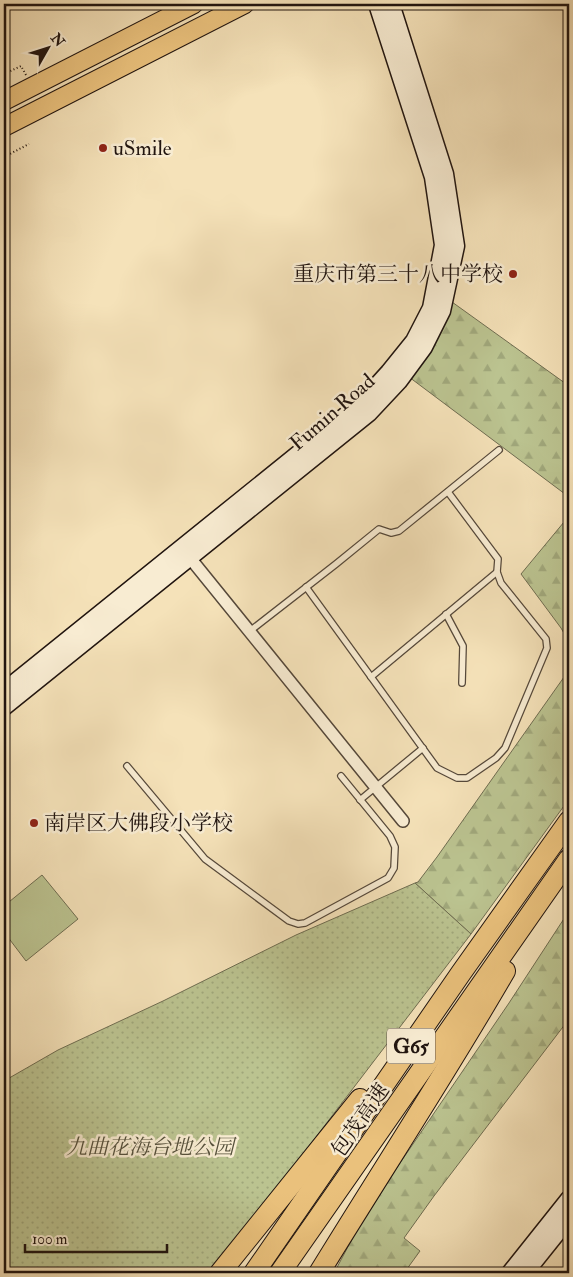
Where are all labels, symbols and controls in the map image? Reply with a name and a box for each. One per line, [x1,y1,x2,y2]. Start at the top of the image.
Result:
north arrow [22,22,72,72]
text: N [47,29,69,51]
place label: uSmile [113,135,172,162]
marker: uSmile [97,142,109,154]
place label: 重庆市第三十八中学校 [293,261,503,288]
marker: 重庆市第三十八中学校 [507,268,519,280]
street label: Fumin Road [284,367,381,457]
place label: 南岸区大佛段小学校 [44,810,233,837]
marker: 南岸区大佛段小学校 [28,817,40,829]
road number: G65 [387,1028,435,1064]
street label: 包茂高速 [325,1078,396,1162]
park label: 九曲花海台地公园 [66,1134,237,1161]
scale bar [25,1222,168,1254]
text: 100 m [32,1230,68,1249]

